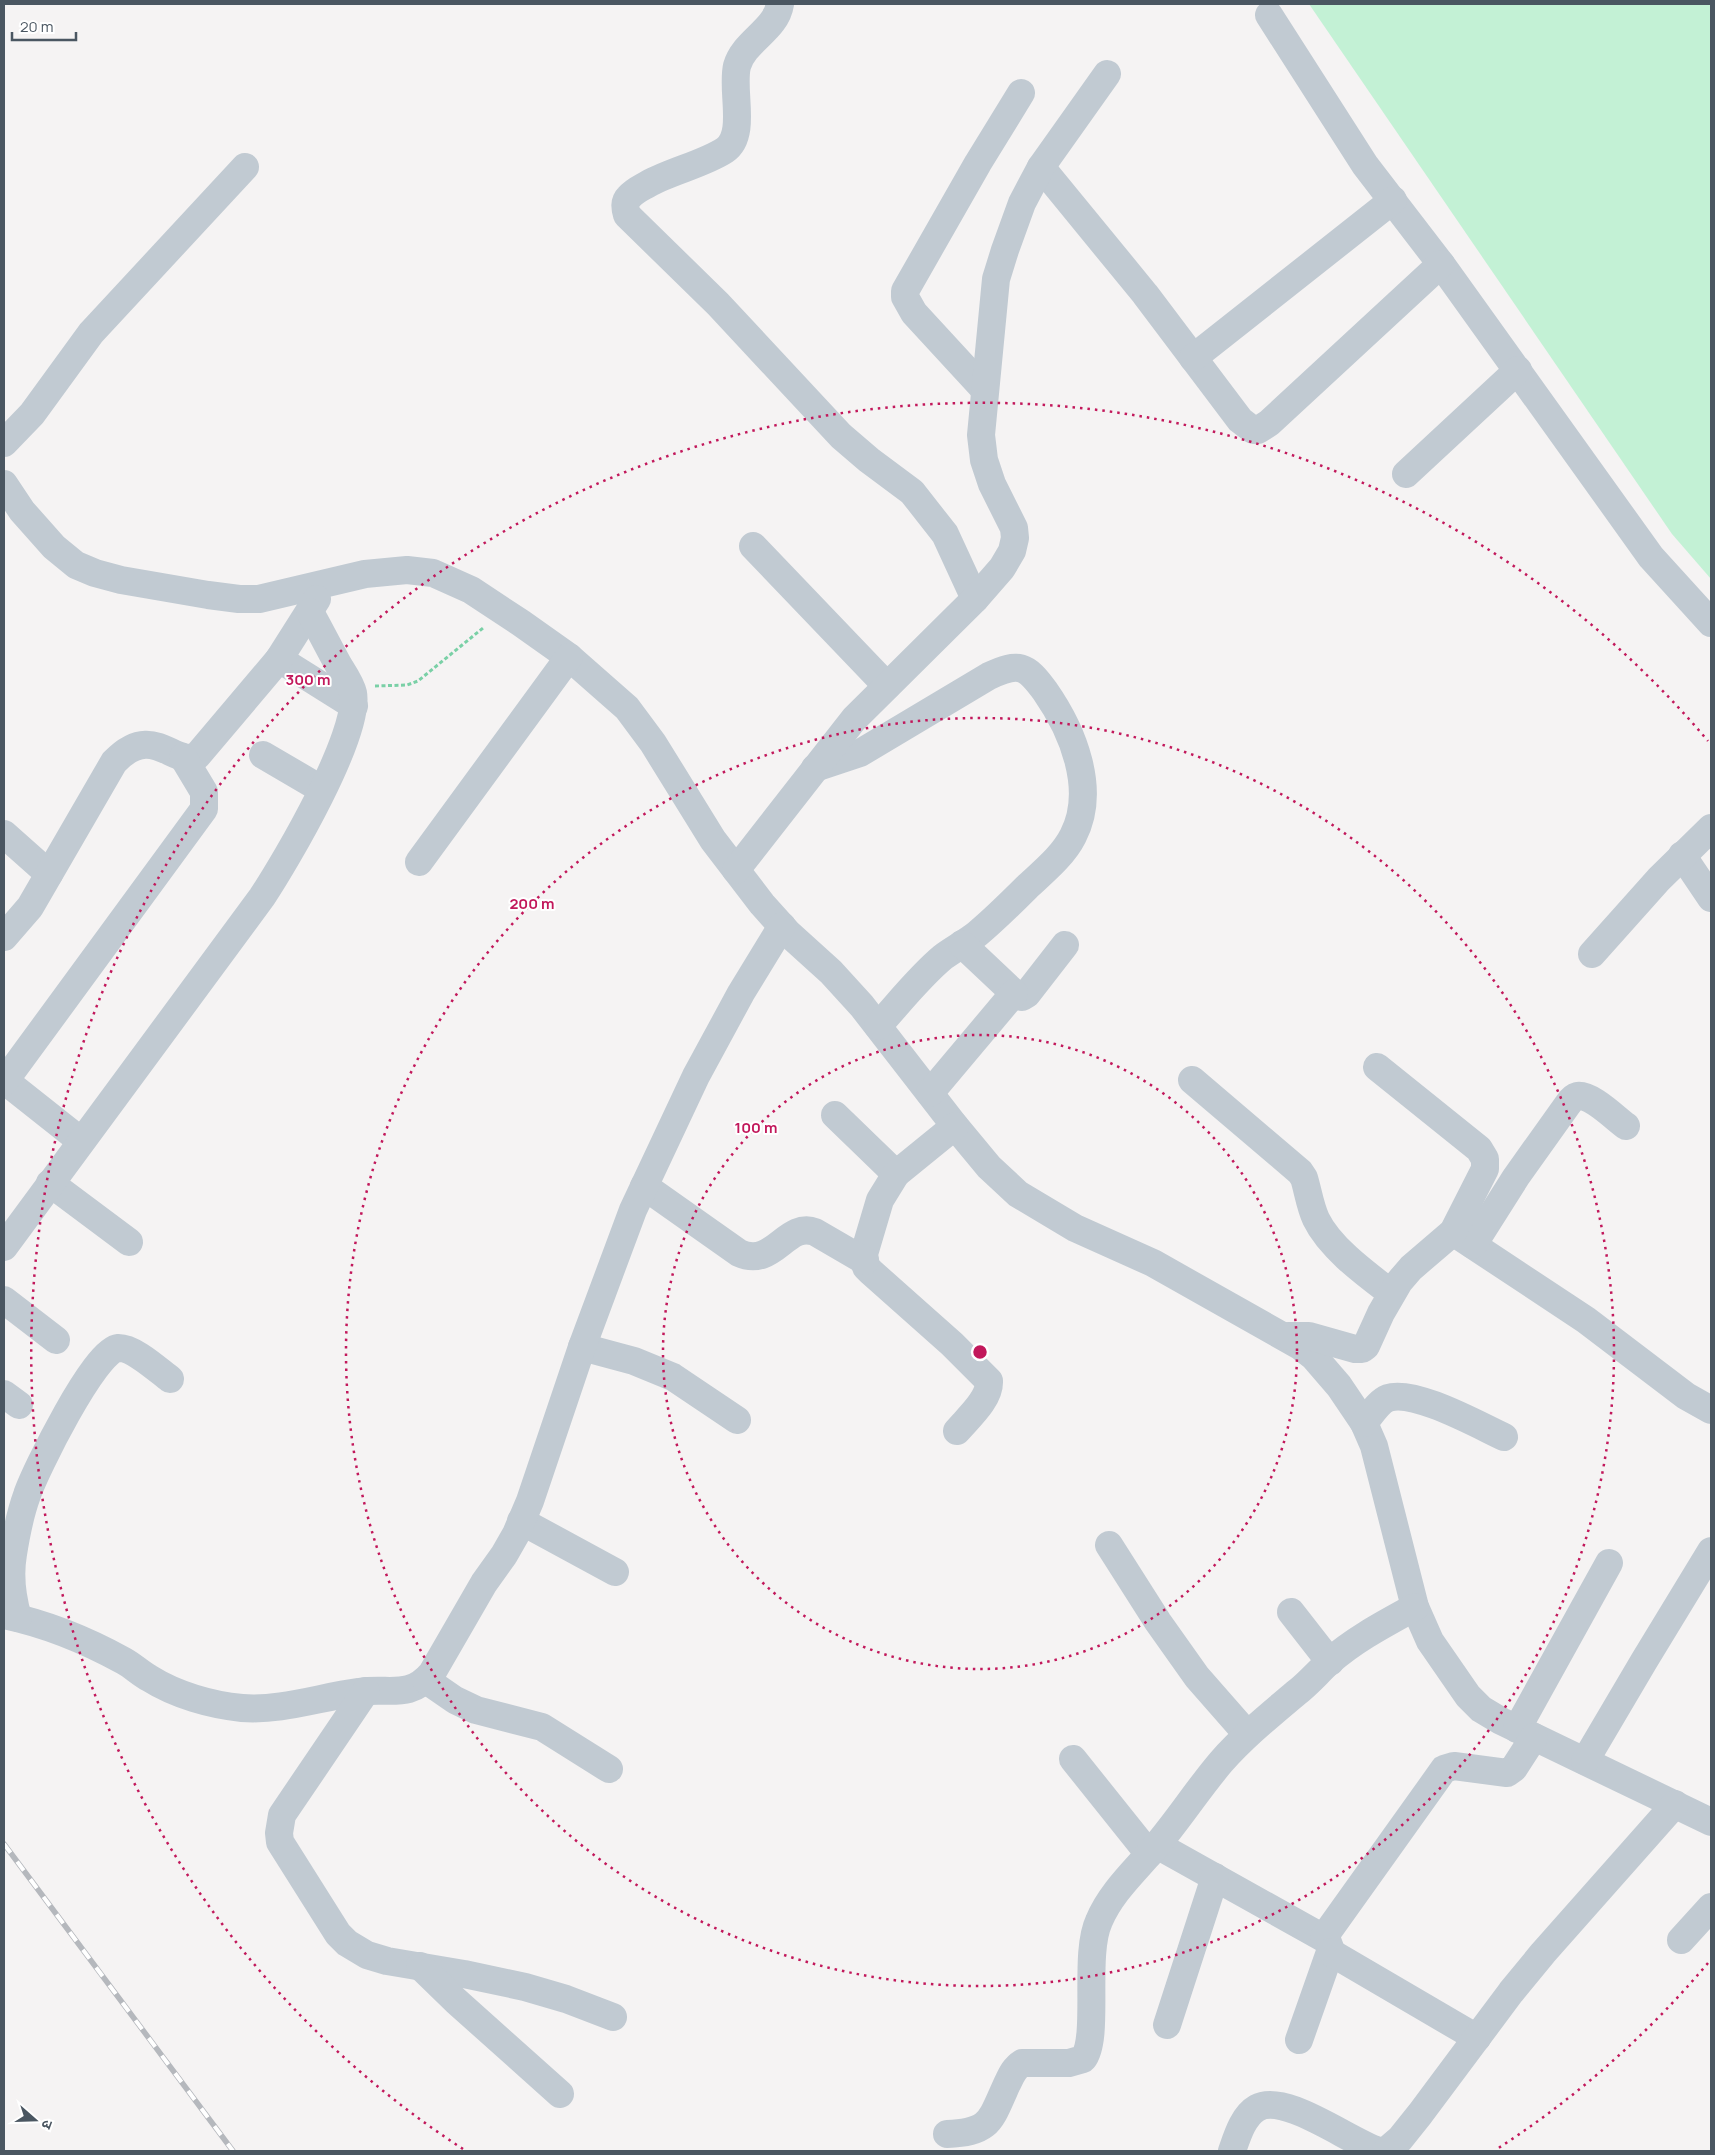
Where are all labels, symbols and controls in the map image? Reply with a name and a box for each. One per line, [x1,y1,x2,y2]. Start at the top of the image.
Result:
scale bar [12,10,76,42]
text: 20 m [20,16,53,37]
text: 300 m [286,669,330,690]
text: 200 m [509,893,555,914]
text: 100 m [735,1117,777,1138]
centre of rings [971,1343,989,1361]
north arrow [10,2095,60,2145]
text: उ [37,2118,58,2132]

